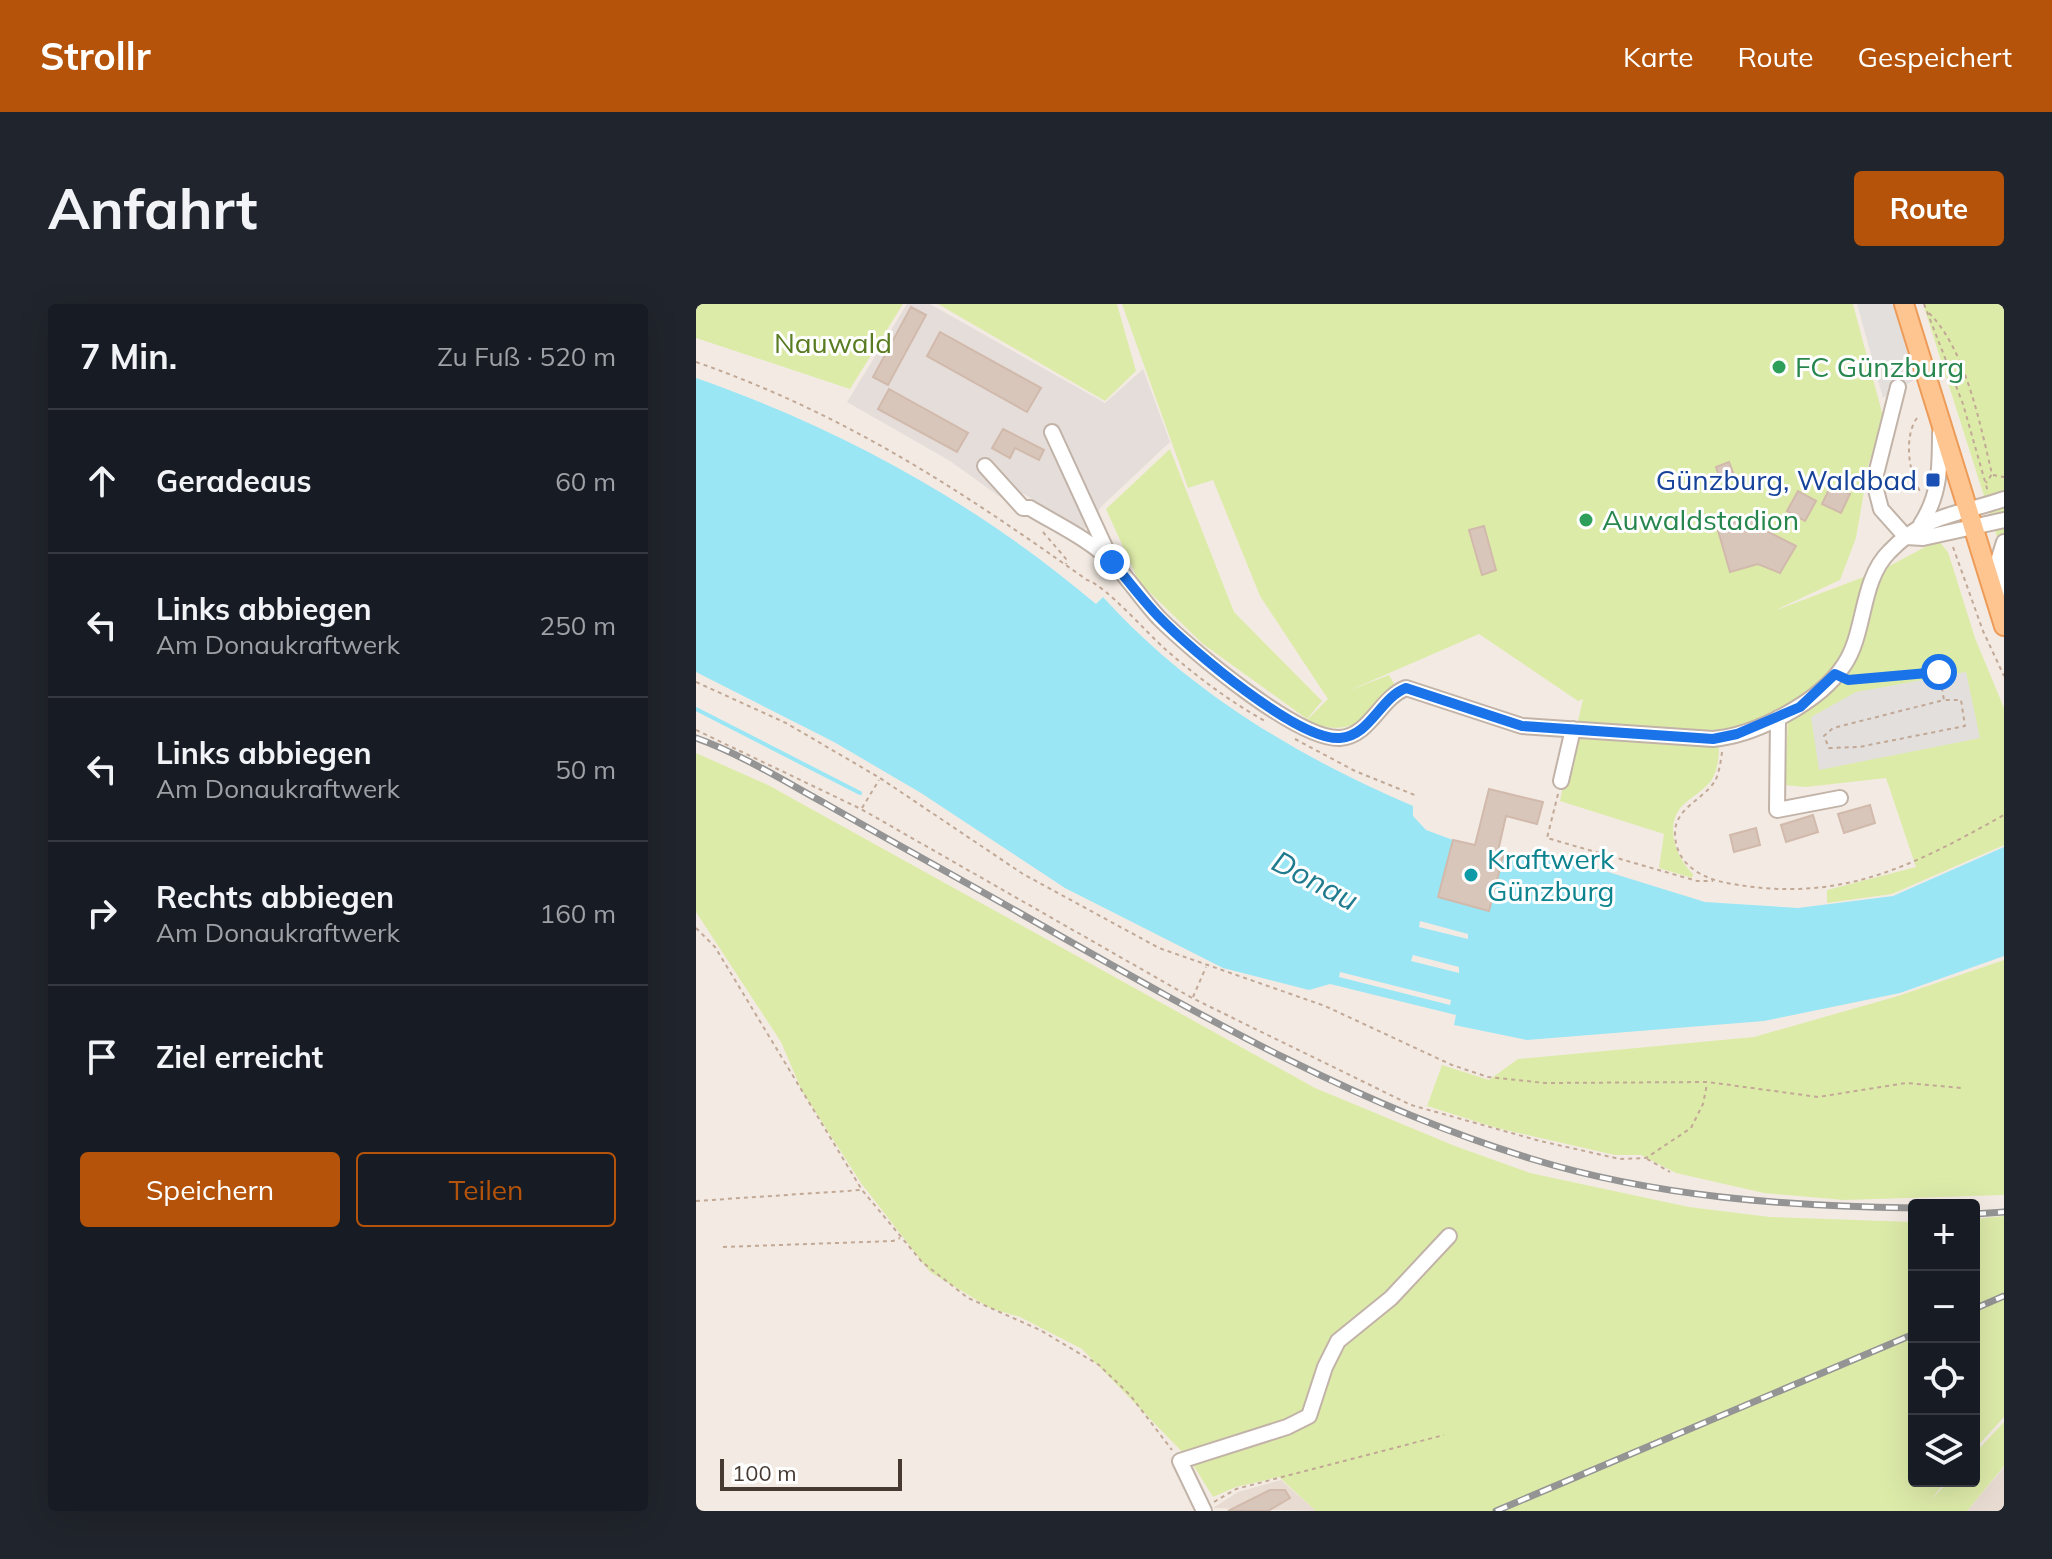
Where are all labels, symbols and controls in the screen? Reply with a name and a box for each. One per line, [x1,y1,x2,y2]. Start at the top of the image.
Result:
text: Strollr [40,32,151,80]
text: Karte [1623,39,1693,74]
text: Route [1737,39,1814,74]
text: Gespeichert [1858,39,2012,74]
button: Route [1854,171,2004,246]
text: Anfahrt [48,173,257,243]
park label: Nauwald [774,325,892,360]
text: 7 Min. [80,335,177,378]
text: Zu Fuß · 520 m [437,340,616,373]
place label: FC Günzburg [1795,349,1964,384]
marker: FC Günzburg [1770,358,1788,376]
icon: ahead [80,459,124,503]
text: Geradeaus [156,462,311,500]
place label: Günzburg, Waldbad [1656,462,1917,497]
text: 60 m [555,465,616,498]
marker: Günzburg, Waldbad [1924,471,1942,489]
place label: Auwaldstadion [1602,502,1799,537]
marker: Auwaldstadion [1577,511,1595,529]
route end [1094,544,1130,580]
text: Links abbiegen [156,590,372,628]
icon: left [80,603,124,647]
text: 250 m [540,609,616,642]
text: Am Donaukraftwerk [156,628,400,661]
route start [1921,654,1957,690]
text: Links abbiegen [156,734,372,772]
icon: left [80,747,124,791]
text: 50 m [555,753,616,786]
text: Am Donaukraftwerk [156,772,400,805]
place label: Kraftwerk Günzburg [1487,841,1615,908]
water label: Donau [1266,842,1365,919]
marker: Kraftwerk Günzburg [1462,866,1480,884]
text: Rechts abbiegen [156,878,394,916]
icon: right [80,891,124,935]
text: 160 m [540,897,616,930]
text: Am Donaukraftwerk [156,916,400,949]
icon: arrive [80,1035,124,1079]
text: Ziel erreicht [156,1038,323,1076]
button: Speichern [80,1152,340,1227]
button: Teilen [356,1152,616,1227]
map controls [1908,1199,1980,1487]
button: + [1908,1199,1980,1271]
button: − [1908,1271,1980,1343]
button: locate [1908,1343,1980,1415]
button: layers [1908,1415,1980,1487]
scale bar [720,1455,902,1491]
text: 100 m [732,1459,797,1487]

